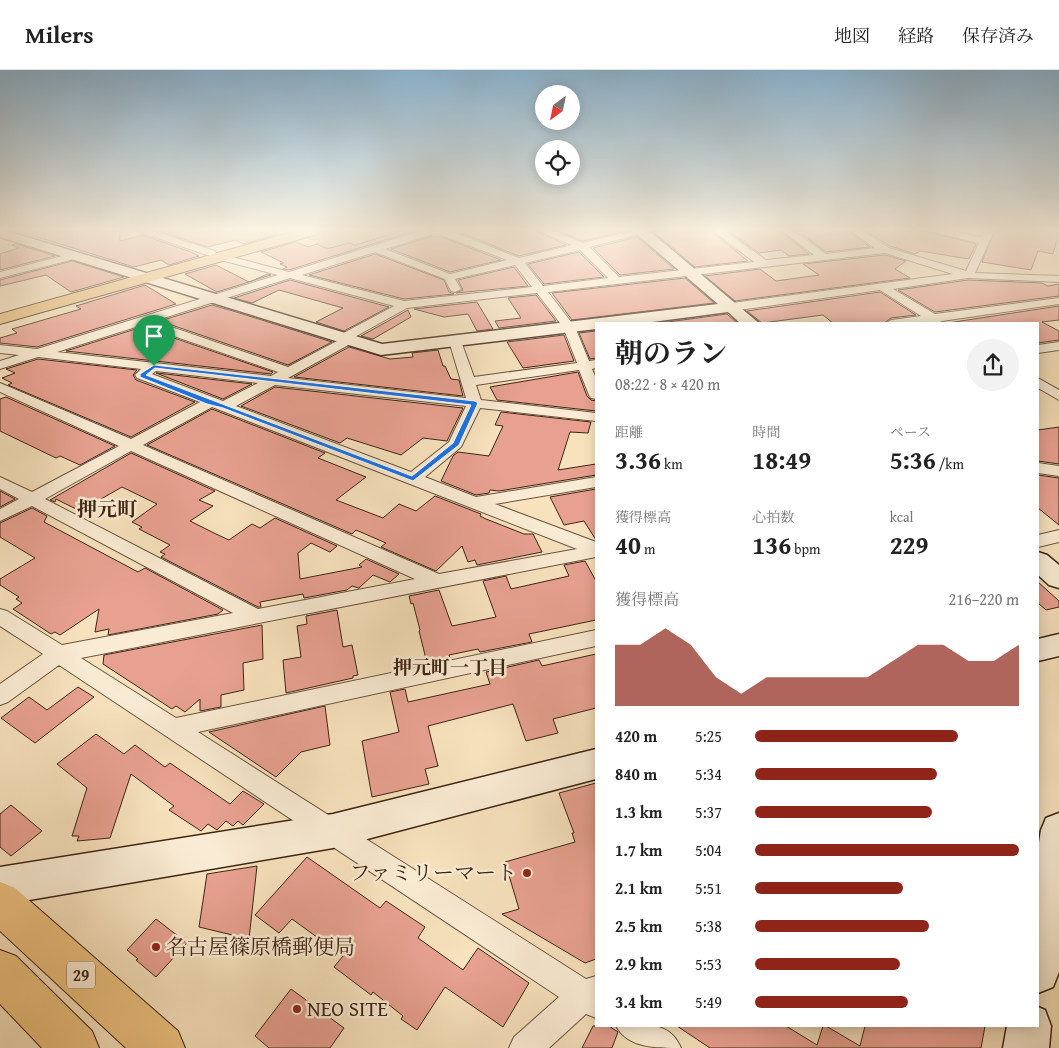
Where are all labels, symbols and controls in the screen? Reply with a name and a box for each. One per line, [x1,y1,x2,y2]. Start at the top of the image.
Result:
text: Milers [25,17,94,52]
text: 地図 [834,22,870,49]
text: 経路 [898,22,934,49]
text: 保存済み [962,22,1034,49]
north arrow [535,85,580,130]
map controls [535,85,580,185]
button: locate [535,140,580,185]
pin [133,315,175,366]
icon: arrive [140,322,168,350]
text: 朝のラン [615,332,727,373]
button: share [967,339,1019,391]
text: 08:22 · 8 × 420 m [615,372,720,396]
text: 距離 [615,422,643,442]
text: 時間 [752,422,780,442]
text: ペース [890,422,931,442]
text: 3.36 [615,442,661,478]
text: 18:49 [752,442,811,478]
text: 5:36 [890,442,936,478]
text: km [661,454,683,474]
text: /km [936,454,964,474]
district label: 押元町 [77,494,138,523]
text: 獲得標高 [615,507,671,527]
text: 心拍数 [752,507,794,527]
text: kcal [890,507,914,527]
text: 40 [615,527,641,563]
text: 136 [752,527,791,563]
text: 229 [890,527,929,563]
text: m [641,539,655,559]
text: bpm [791,539,821,559]
text: 獲得標高 [615,587,679,611]
text: 216–220 m [949,587,1019,611]
district label: 押元町一丁目 [393,653,507,681]
text: 420 m [615,724,657,748]
text: 5:25 [695,724,722,748]
text: 840 m [615,762,657,786]
text: 5:34 [695,762,722,786]
text: 1.3 km [615,800,662,824]
text: 5:37 [695,800,722,824]
text: 1.7 km [615,838,662,862]
text: 5:04 [695,838,722,862]
place label: ファミリーマート [349,857,517,888]
marker: ファミリーマート [521,867,533,879]
text: 2.1 km [615,876,662,900]
text: 5:51 [695,876,722,900]
text: 2.5 km [615,914,662,938]
text: 5:38 [695,914,722,938]
place label: 名古屋篠原橋郵便局 [166,931,355,962]
marker: 名古屋篠原橋郵便局 [150,941,162,953]
text: 2.9 km [615,952,662,976]
text: 5:53 [695,952,722,976]
road number: 29 [67,962,95,988]
text: 3.4 km [615,990,662,1014]
text: 5:49 [695,990,722,1014]
place label: NEO SITE [307,993,388,1024]
marker: NEO SITE [291,1003,303,1015]

